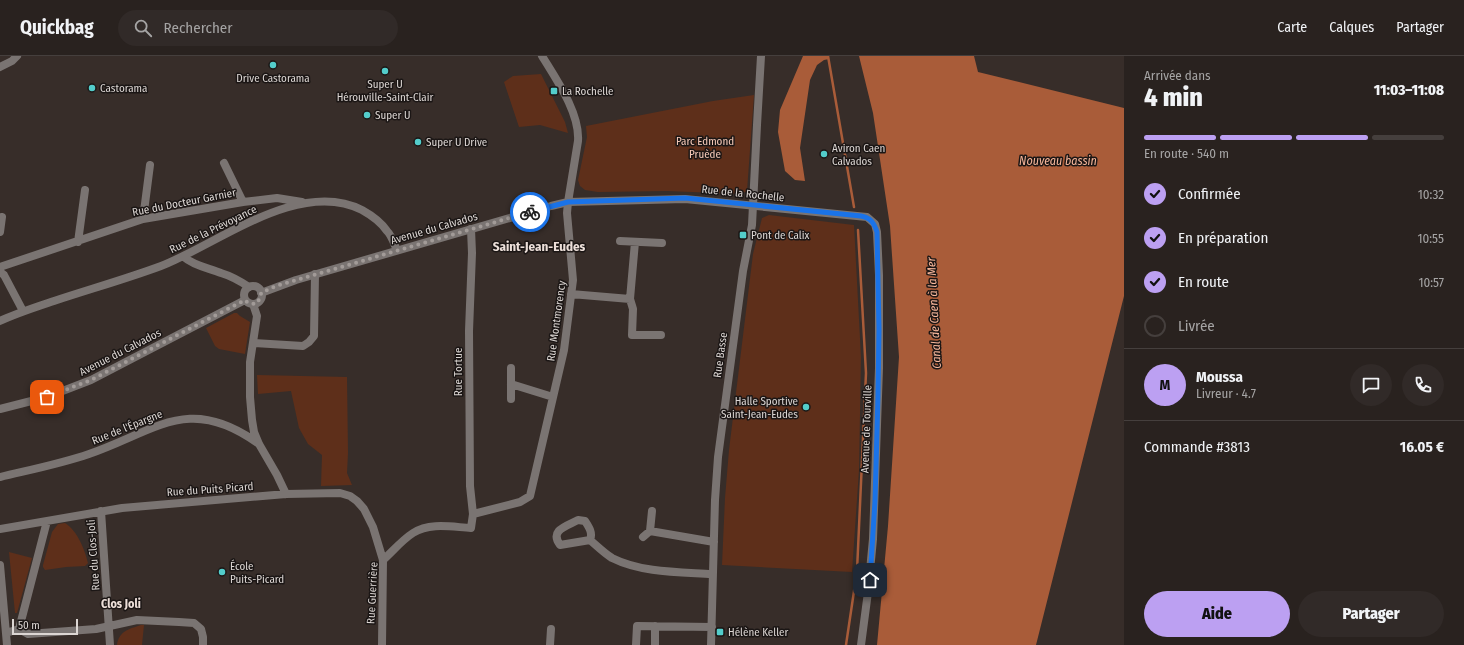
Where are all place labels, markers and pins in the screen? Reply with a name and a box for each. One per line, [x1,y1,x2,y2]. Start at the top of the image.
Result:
marker: Drive Castorama [268,60,278,70]
marker: Super U Hérouville-Saint-Clair [380,66,390,76]
place label: Drive Castorama [236,72,310,85]
place label: Super U Hérouville-Saint-Clair [337,78,433,104]
place label: Castorama [100,82,147,95]
marker: Castorama [87,83,97,93]
place label: La Rochelle [562,85,614,98]
marker: La Rochelle [549,86,559,96]
place label: Super U [375,109,410,122]
marker: Super U [362,110,372,120]
place label: Super U Drive [426,136,487,149]
marker: Super U Drive [413,137,423,147]
place label: Aviron Caen Calvados [832,142,885,168]
marker: Aviron Caen Calvados [819,149,829,159]
place label: Pont de Calix [751,229,810,242]
marker: Pont de Calix [738,230,748,240]
pin [30,380,64,414]
place label: Halle Sportive Saint-Jean-Eudes [721,395,798,421]
marker: Halle Sportive Saint-Jean-Eudes [801,402,811,412]
place label: École Puits-Picard [230,559,284,586]
pin [853,563,887,597]
marker: École Puits-Picard [217,567,227,577]
place label: Hélène Keller [728,626,788,639]
marker: Hélène Keller [715,627,725,637]

